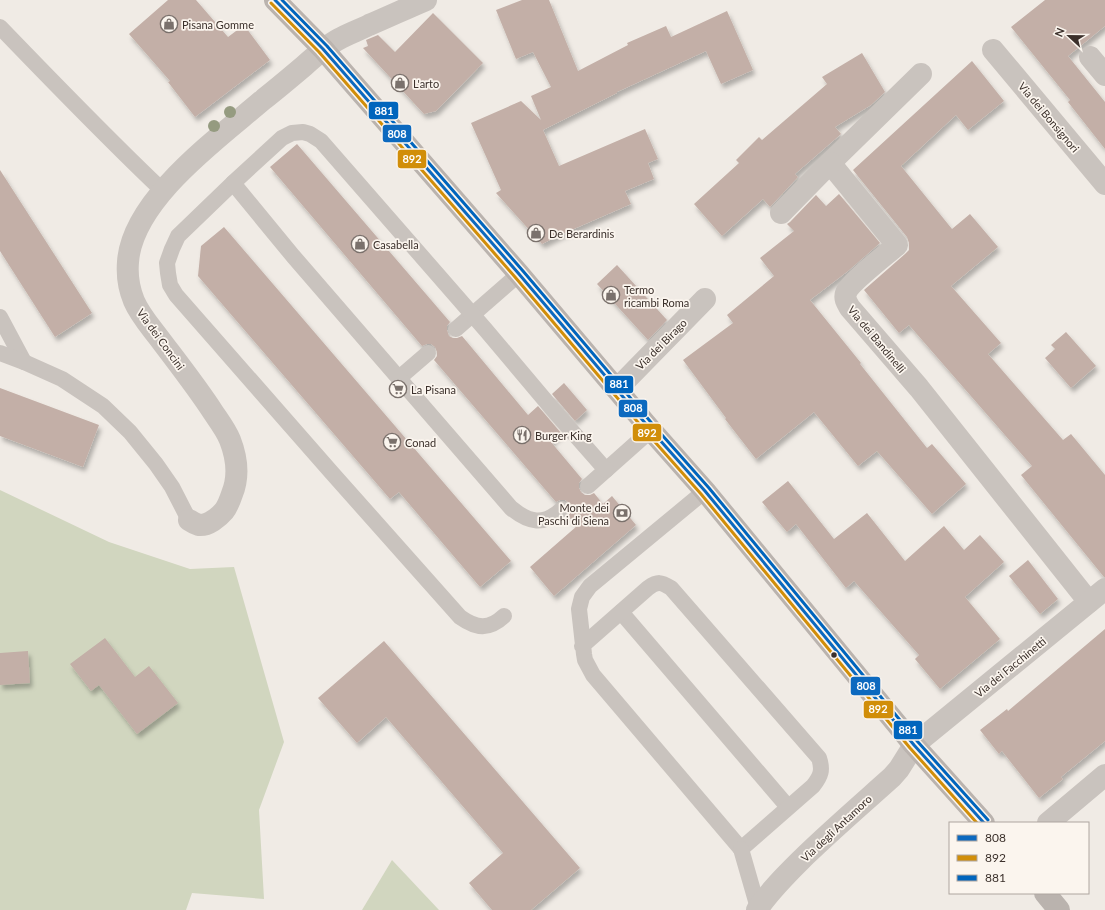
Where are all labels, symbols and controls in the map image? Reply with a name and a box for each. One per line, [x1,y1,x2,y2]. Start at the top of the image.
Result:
shop icon: Pisana Gomme [159,14,179,34]
north arrow [1049,16,1089,56]
place label: Pisana Gomme [182,18,254,31]
text: N [1052,26,1067,38]
shop icon: L'arto [390,73,410,93]
place label: L'arto [413,77,439,90]
street label: Via dei Bonsignori [1016,79,1082,155]
line badge: 881 [368,101,399,120]
text: 881 [374,104,394,117]
line badge: 808 [382,124,412,143]
text: 808 [387,127,407,140]
line badge: 892 [397,149,427,169]
text: 892 [402,152,422,165]
shop icon: De Berardinis [526,223,546,243]
place label: De Berardinis [549,227,615,240]
shop icon: Casabella [350,234,370,254]
place label: Casabella [373,238,419,251]
place label: Termo ricambi Roma [624,283,689,309]
shop icon: Termo ricambi Roma [601,285,621,305]
street label: Via dei Bandinelli [845,303,909,375]
street label: Via dei Concini [135,306,188,372]
street label: Via dei Birago [633,316,689,372]
line badge: 881 [604,375,634,394]
text: 881 [609,377,629,390]
supermarket icon: La Pisana [388,379,408,399]
place label: La Pisana [411,383,456,396]
line badge: 808 [618,399,648,418]
text: 808 [623,401,643,414]
line badge: 892 [632,423,662,442]
restaurant icon: Burger King [512,425,532,445]
text: 892 [637,426,657,439]
place label: Burger King [535,429,592,442]
supermarket icon: Conad [382,432,402,452]
place label: Conad [405,436,436,449]
place label: Monte dei Paschi di Siena [538,501,609,527]
bank icon: Monte dei Paschi di Siena [612,503,632,523]
street label: Via dei Facchinetti [972,634,1048,700]
unlabelled marker [829,650,839,660]
line badge: 808 [850,676,881,696]
text: 808 [856,679,876,692]
line badge: 892 [863,700,894,719]
text: 892 [868,702,888,715]
line badge: 881 [893,720,923,740]
text: 881 [898,723,918,736]
street label: Via degli Antamoro [798,792,874,864]
legend [949,822,1089,894]
text: 808 [985,830,1006,845]
text: 892 [985,850,1006,865]
text: 881 [985,870,1006,885]

